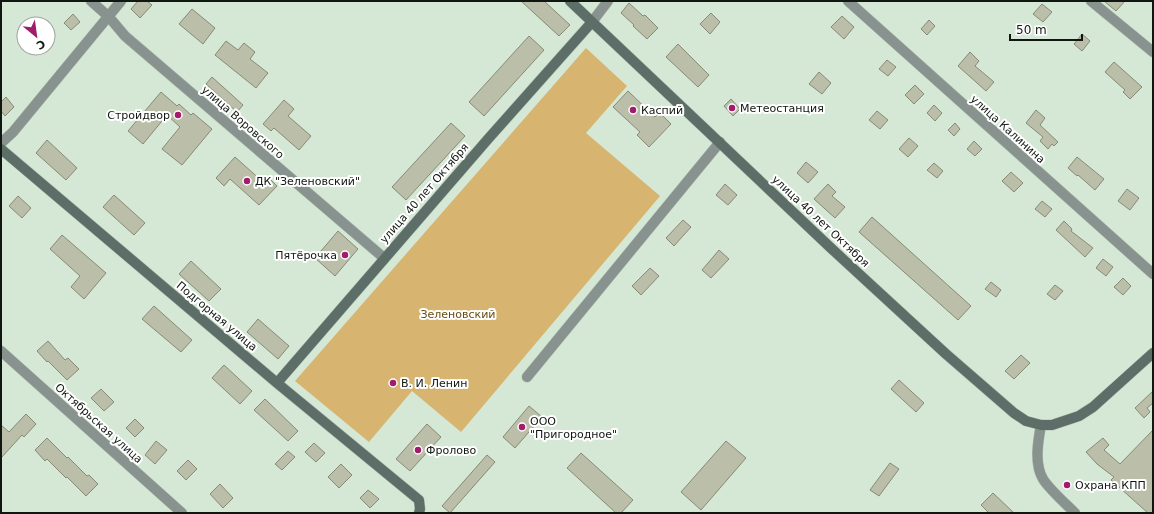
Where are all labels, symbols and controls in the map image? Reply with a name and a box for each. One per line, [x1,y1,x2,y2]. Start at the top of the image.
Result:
north arrow [16,16,56,56]
scale bar [1010,16,1082,42]
text: 50 m [1016,23,1047,37]
text: С [34,37,47,52]
street label: улица Воровского [199,83,287,162]
street label: улица Калинина [968,93,1047,166]
place label: Метеостанция [740,102,824,115]
marker: Метеостанция [727,103,737,113]
place label: Каспий [641,104,683,117]
marker: Каспий [628,105,638,115]
place label: Стройдвор [107,109,170,122]
marker: Стройдвор [173,110,183,120]
street label: улица 40 лет Октября [377,141,471,246]
street label: улица 40 лет Октября [769,173,872,270]
place label: ДК "Зеленовский" [255,175,360,188]
marker: ДК "Зеленовский" [242,176,252,186]
place label: Пятёрочка [275,249,337,262]
marker: Пятёрочка [340,250,350,260]
street label: Подгорная улица [174,279,260,354]
park label: Зеленовский [420,308,496,321]
place label: В. И. Ленин [401,377,467,390]
marker: В. И. Ленин [388,378,398,388]
street label: Октябрьская улица [52,381,145,466]
place label: ООО "Пригородное" [530,415,617,441]
marker: ООО "Пригородное" [517,422,527,432]
place label: Фролово [426,444,476,457]
marker: Фролово [413,445,423,455]
place label: Охрана КПП [1075,479,1146,492]
marker: Охрана КПП [1062,480,1072,490]

